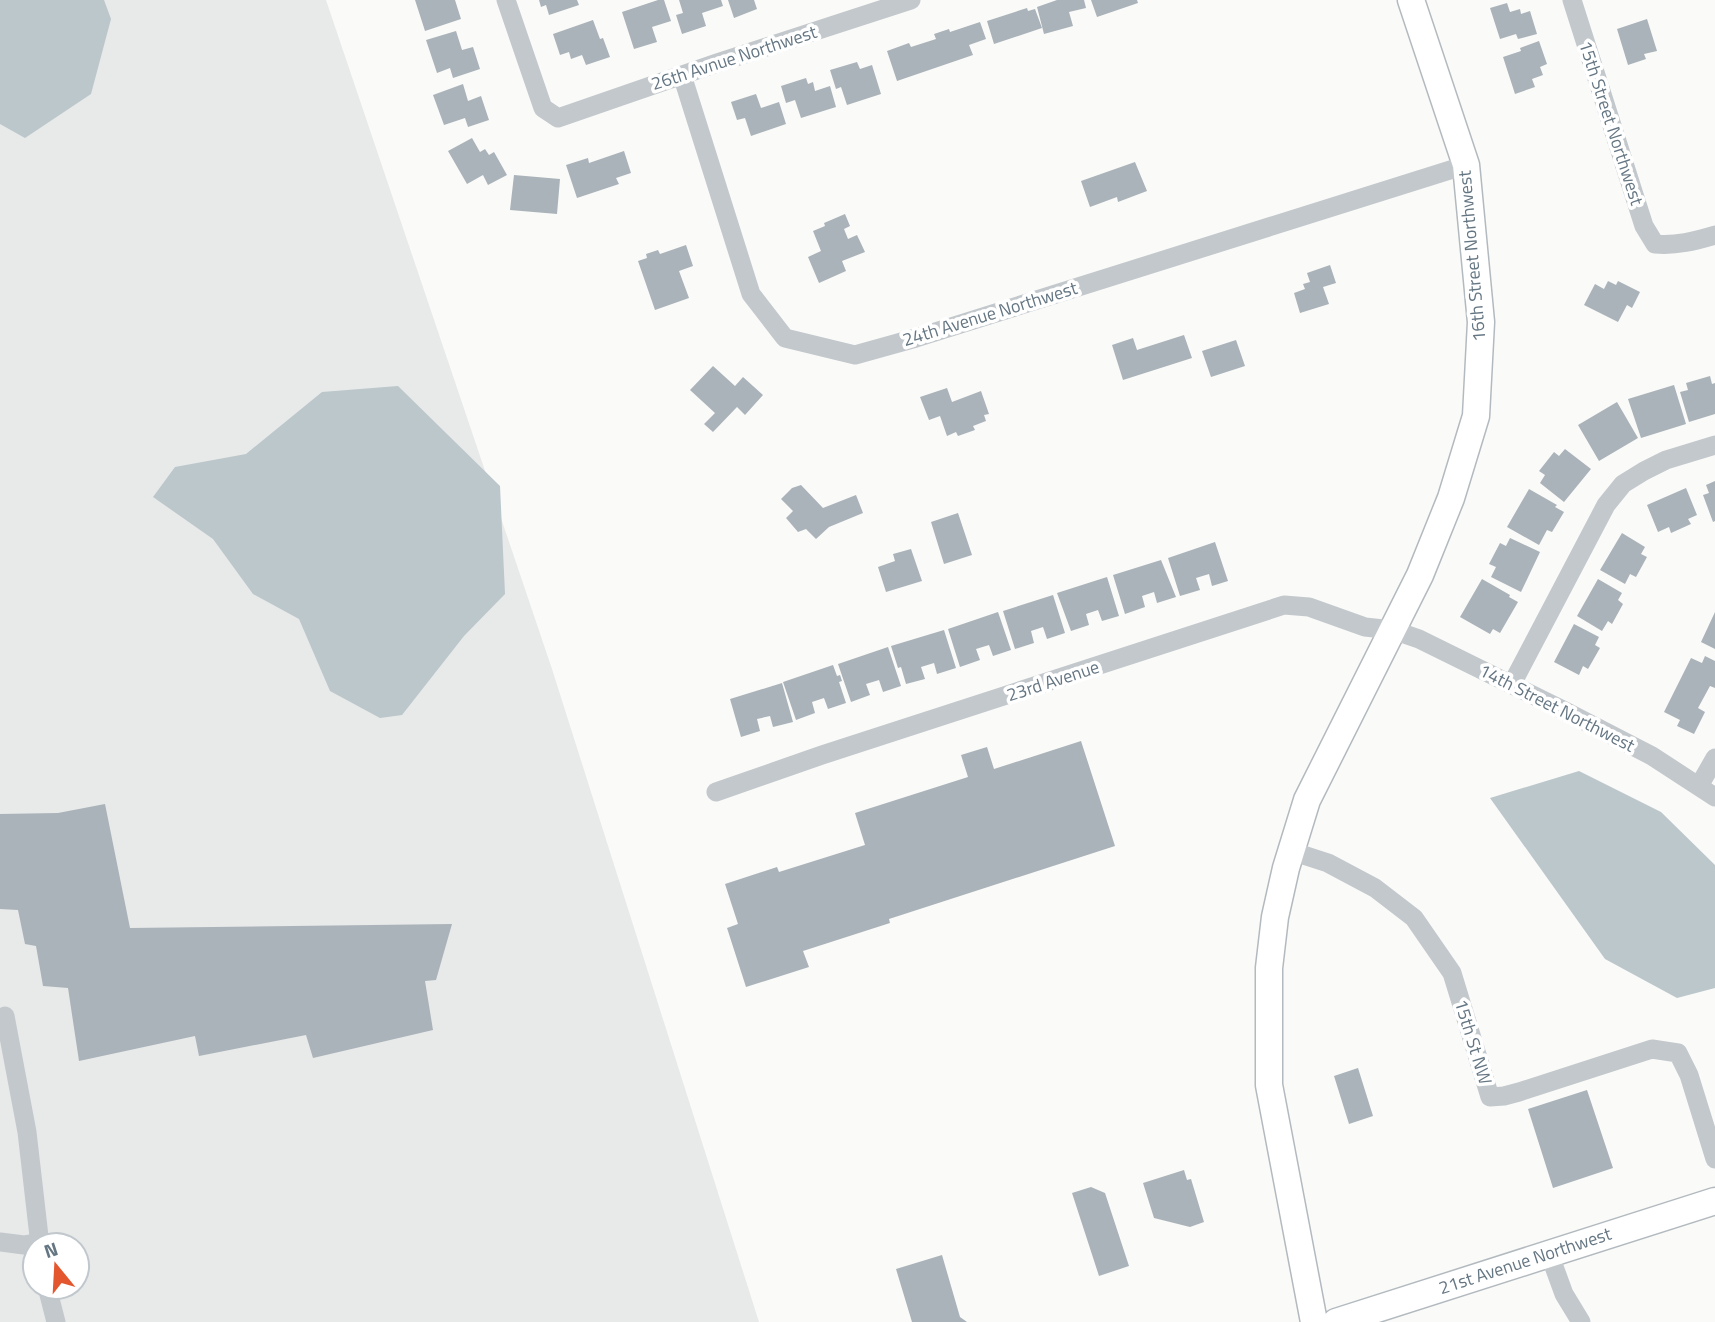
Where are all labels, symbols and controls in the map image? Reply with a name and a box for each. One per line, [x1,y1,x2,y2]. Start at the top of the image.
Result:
street label: 26th Avnue Northwest [648,18,821,97]
street label: 15th Street Northwest [1572,37,1651,209]
street label: 16th Street Northwest [1451,169,1492,343]
street label: 24th Avenue Northwest [899,274,1081,353]
street label: 23rd Avenue [1003,653,1103,708]
street label: 14th Street Northwest [1475,657,1640,759]
street label: 15th St NW [1448,996,1499,1088]
street label: 21st Avenue Northwest [1435,1220,1615,1301]
north arrow [21,1231,91,1301]
text: N [40,1234,61,1265]

